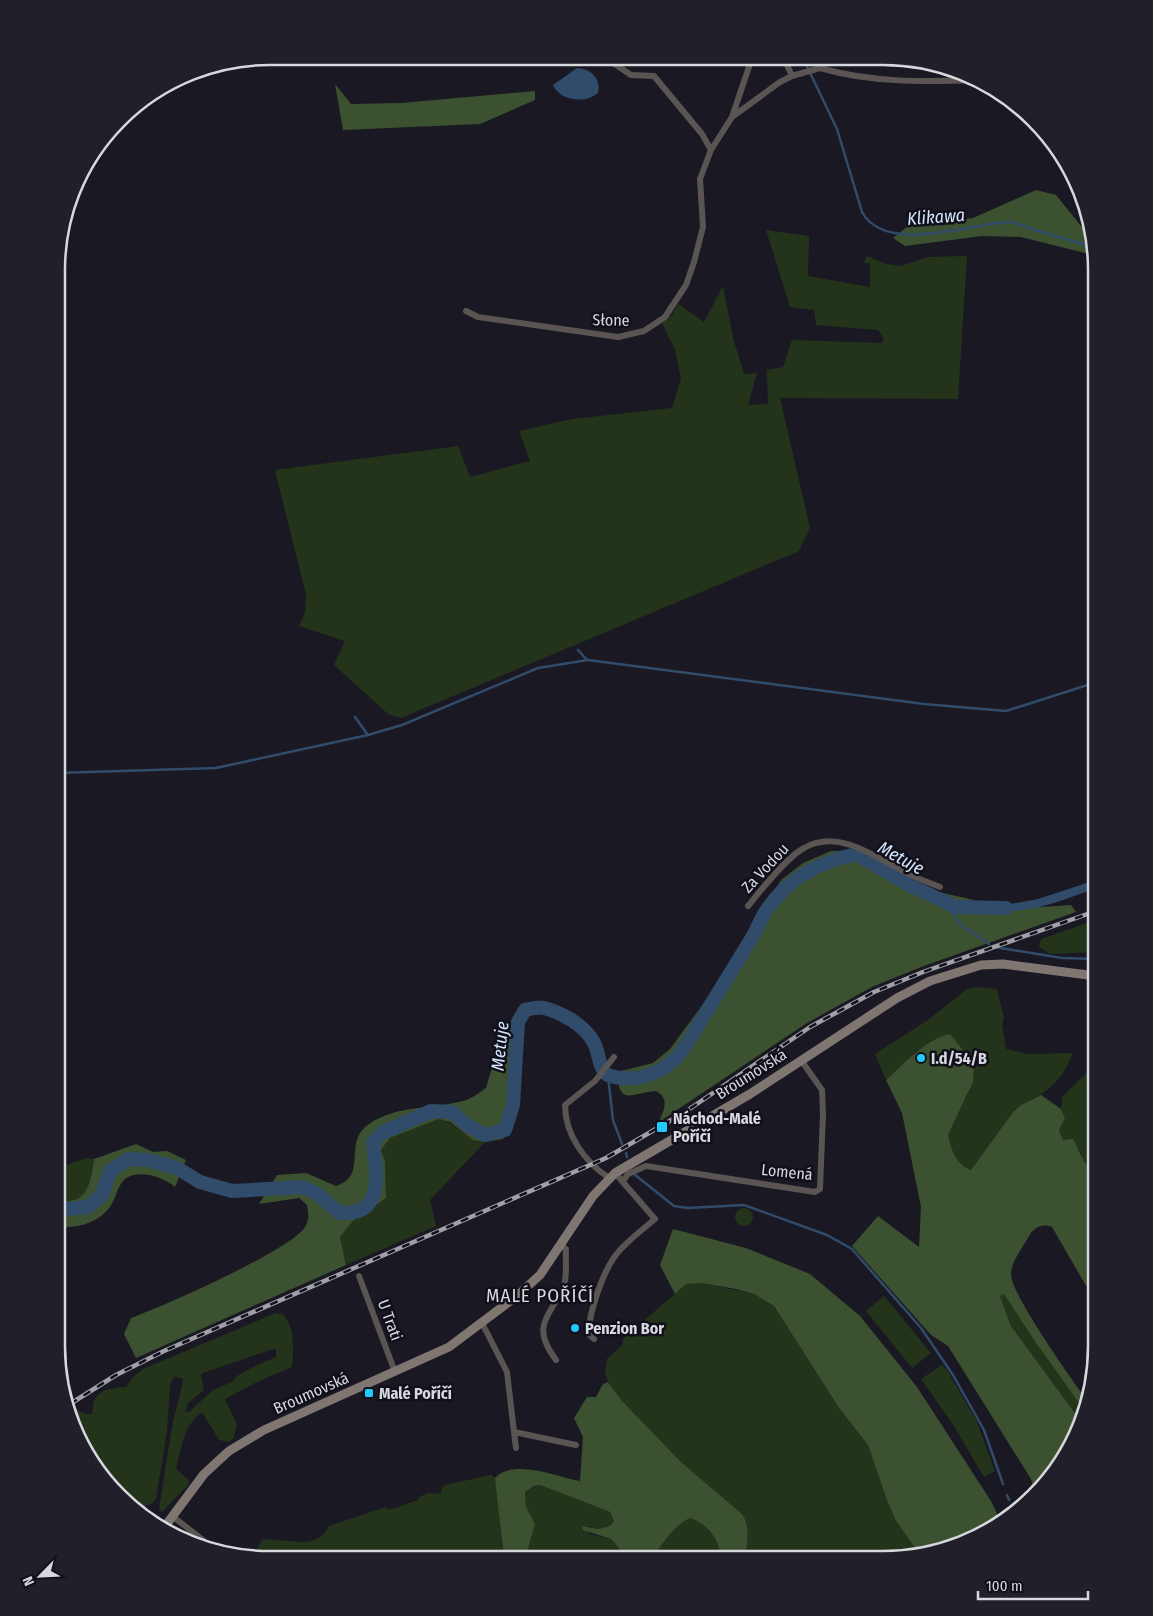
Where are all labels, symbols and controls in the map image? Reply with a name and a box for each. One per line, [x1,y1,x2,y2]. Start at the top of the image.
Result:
water label: Klikawa [906,204,966,230]
street label: Słone [592,310,630,330]
water label: Metuje [874,836,928,880]
street label: Za Vodou [737,839,793,897]
water label: Metuje [486,1020,514,1072]
street label: Broumovská [712,1045,790,1103]
place label: I.d/54/B [931,1049,987,1068]
marker: I.d/54/B [915,1052,927,1064]
place label: Náchod-Malé Poříčí [673,1109,761,1146]
marker: Náchod-Malé Poříčí [655,1120,669,1134]
street label: Lomená [760,1160,814,1184]
district label: MALÉ POŘÍČÍ [486,1284,594,1307]
street label: U Trati [374,1297,406,1343]
place label: Penzion Bor [585,1319,664,1338]
marker: Penzion Bor [569,1322,581,1334]
street label: Broumovská [270,1368,352,1418]
place label: Malé Poříčí [379,1384,453,1403]
marker: Malé Poříčí [363,1387,375,1399]
north arrow [15,1551,65,1601]
scale bar [978,1568,1088,1600]
text: N [19,1574,38,1588]
text: 100 m [986,1577,1023,1595]

